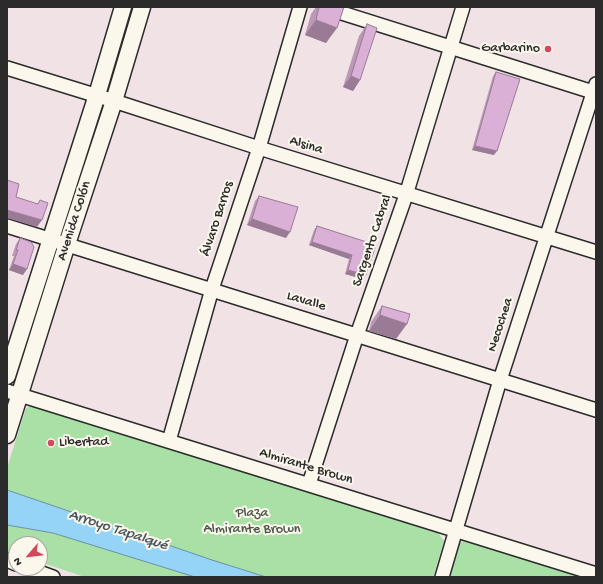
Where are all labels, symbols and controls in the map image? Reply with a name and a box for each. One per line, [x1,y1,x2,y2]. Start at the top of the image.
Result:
place label: Garbarino [481,41,540,57]
marker: Garbarino [543,44,553,54]
street label: Alsina [287,133,325,159]
street label: Avenida Colón [54,179,96,263]
street label: Álvaro Barros [198,179,238,259]
street label: Sargento Cabral [349,193,397,289]
street label: Lavalle [284,288,328,316]
street label: Necochea [484,296,518,354]
place label: Libertad [59,435,108,451]
marker: Libertad [46,438,56,448]
street label: Almirante Brown [257,445,355,489]
park label: Plaza Almirante Brown [204,506,300,538]
water label: Arroyo Tapalqué [66,507,170,555]
north arrow [8,536,48,576]
text: N [11,555,25,567]

